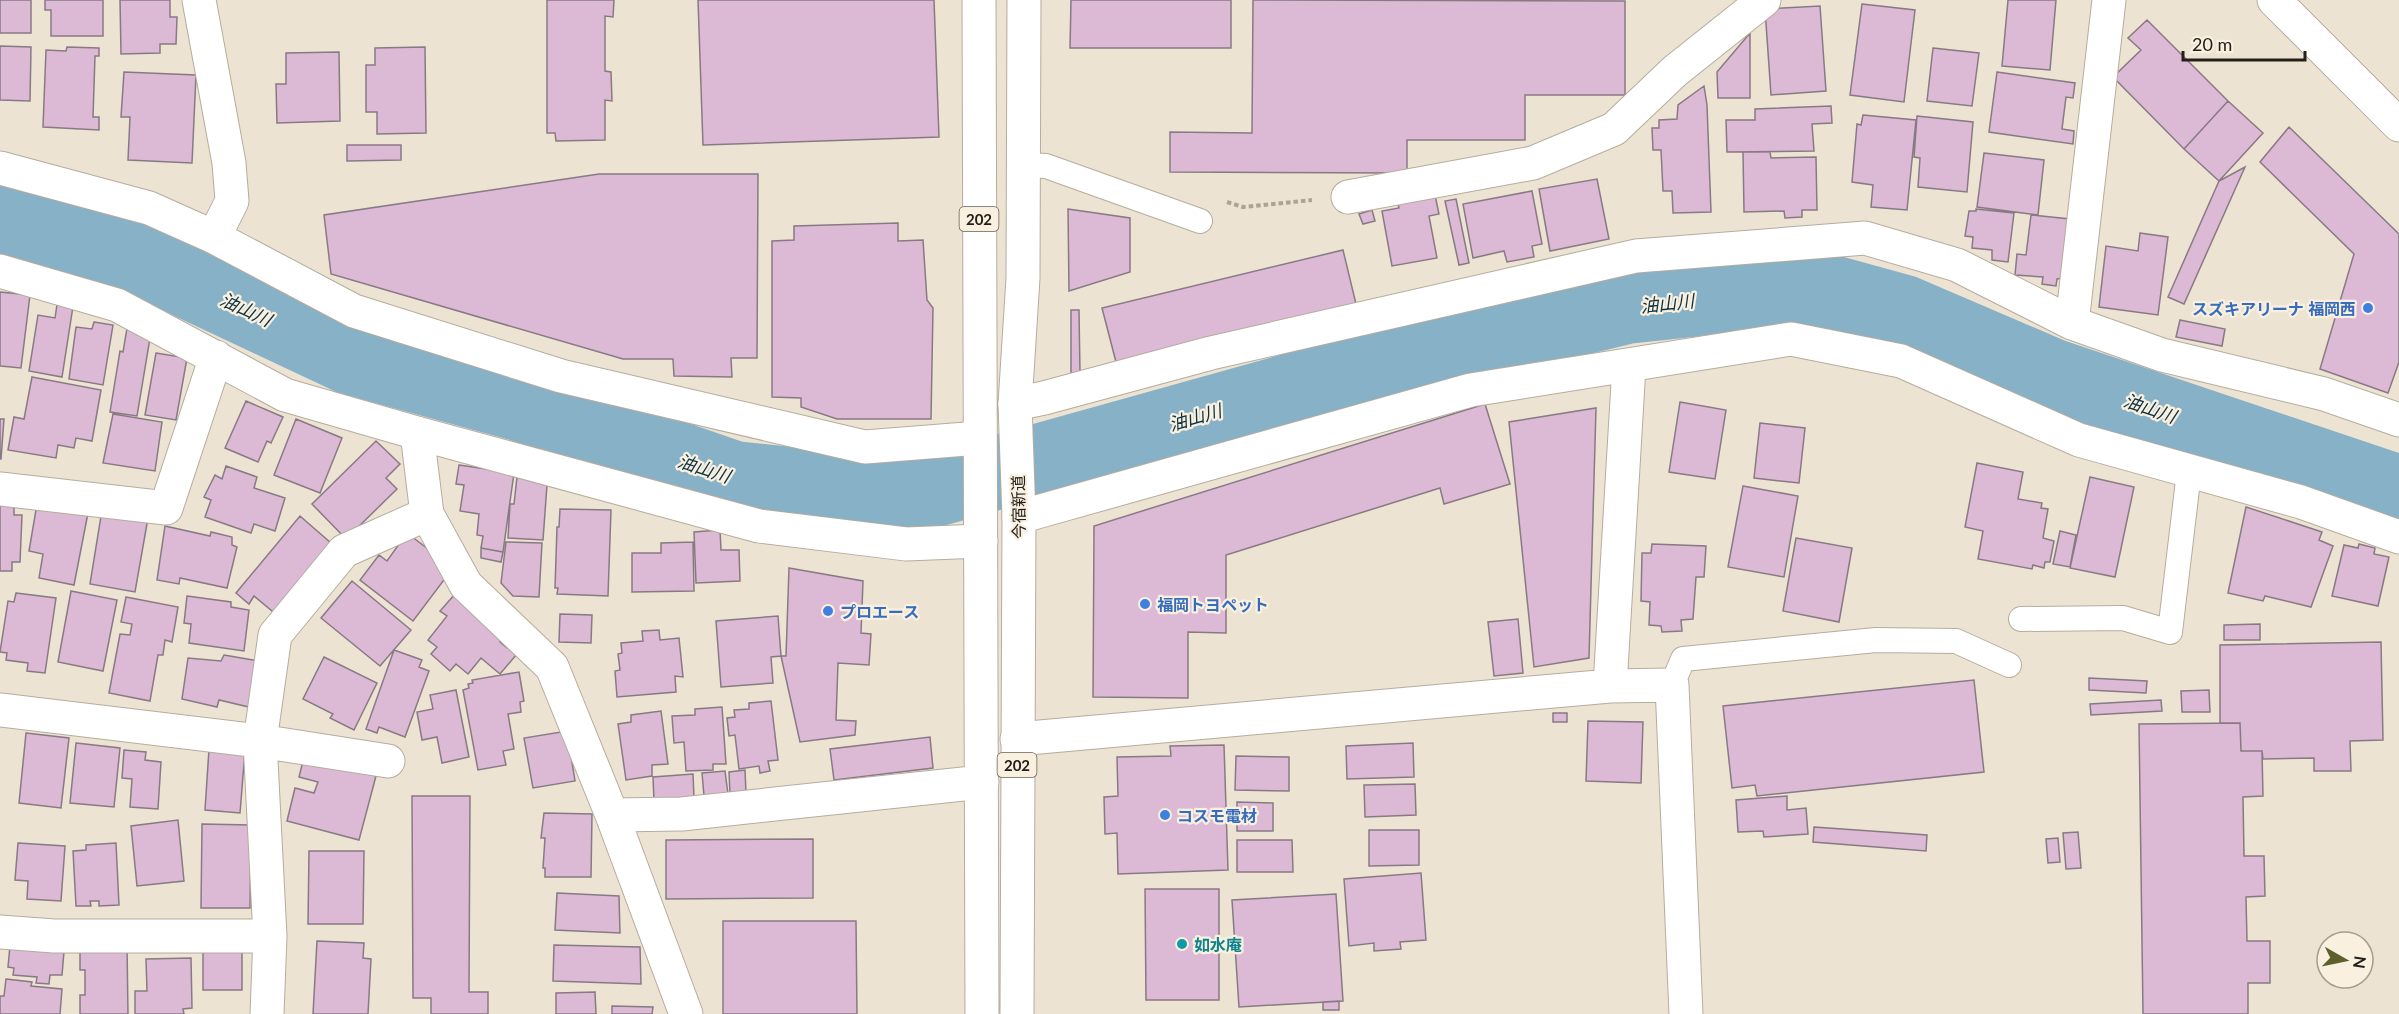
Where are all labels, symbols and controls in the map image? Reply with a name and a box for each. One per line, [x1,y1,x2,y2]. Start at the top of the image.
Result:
scale bar [2183,24,2304,62]
text: 20 m [2192,33,2232,55]
road number: 202 [960,207,998,231]
water label: 油山川 [217,288,277,331]
water label: 油山川 [1639,289,1697,317]
place label: スズキアリーナ 福岡西 [2192,299,2356,318]
marker: スズキアリーナ 福岡西 [2361,301,2375,315]
water label: 油山川 [2121,389,2181,428]
water label: 油山川 [1166,398,1226,435]
water label: 油山川 [675,449,735,487]
street label: 今宿新道 [1008,475,1028,539]
place label: 福岡トヨペット [1157,595,1269,614]
marker: 福岡トヨペット [1138,597,1152,611]
place label: プロエース [840,602,919,621]
marker: プロエース [821,604,835,618]
road number: 202 [998,753,1036,777]
place label: コスモ電材 [1177,806,1257,825]
marker: コスモ電材 [1158,808,1172,822]
north arrow [2315,930,2375,990]
place label: 如水庵 [1194,935,1242,954]
marker: 如水庵 [1175,937,1189,951]
text: N [2350,955,2371,970]

